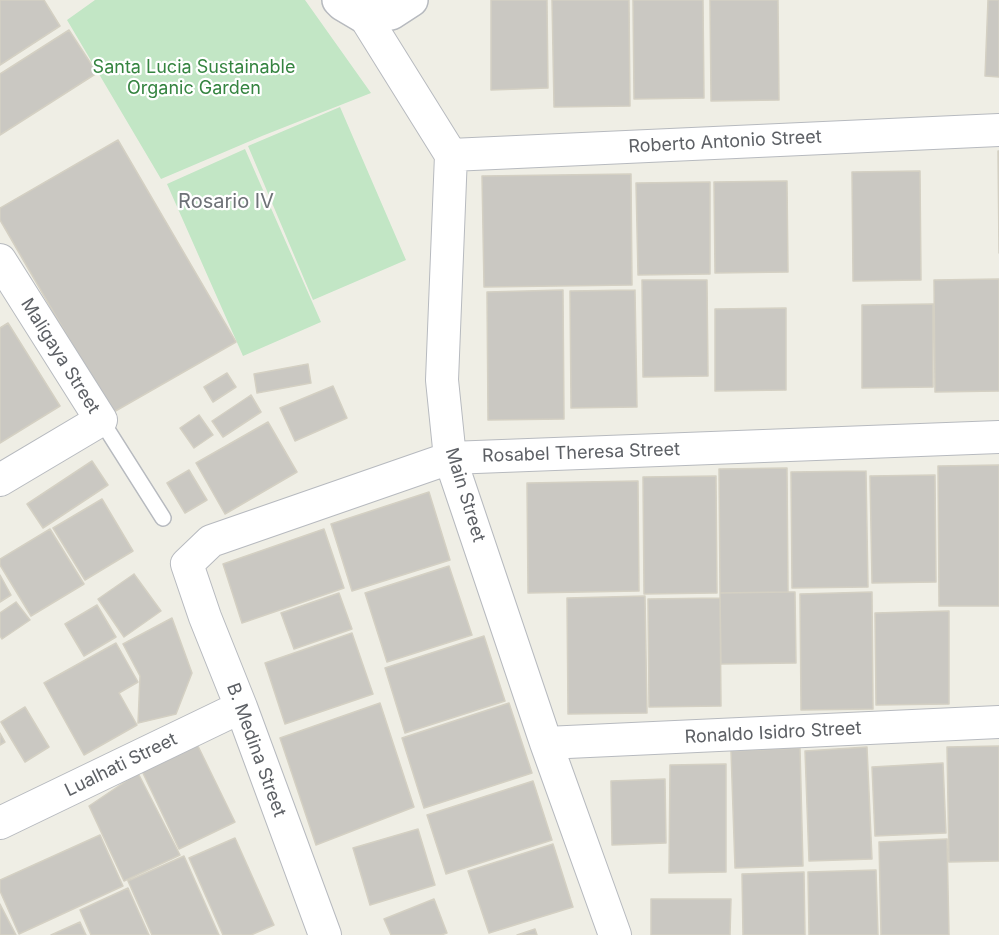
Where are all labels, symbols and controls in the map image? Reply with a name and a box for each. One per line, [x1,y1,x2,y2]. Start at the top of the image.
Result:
park label: Santa Lucia Sustainable Organic Garden [93,57,295,100]
street label: Roberto Antonio Street [628,126,822,158]
district label: Rosario Ⅳ [178,190,274,214]
street label: Maligaya Street [16,294,104,418]
street label: Rosabel Theresa Street [482,439,680,467]
street label: Main Street [440,445,490,545]
street label: B. Medina Street [222,680,290,820]
street label: Ronaldo Isidro Street [684,718,862,748]
street label: Lualhati Street [61,729,181,801]

